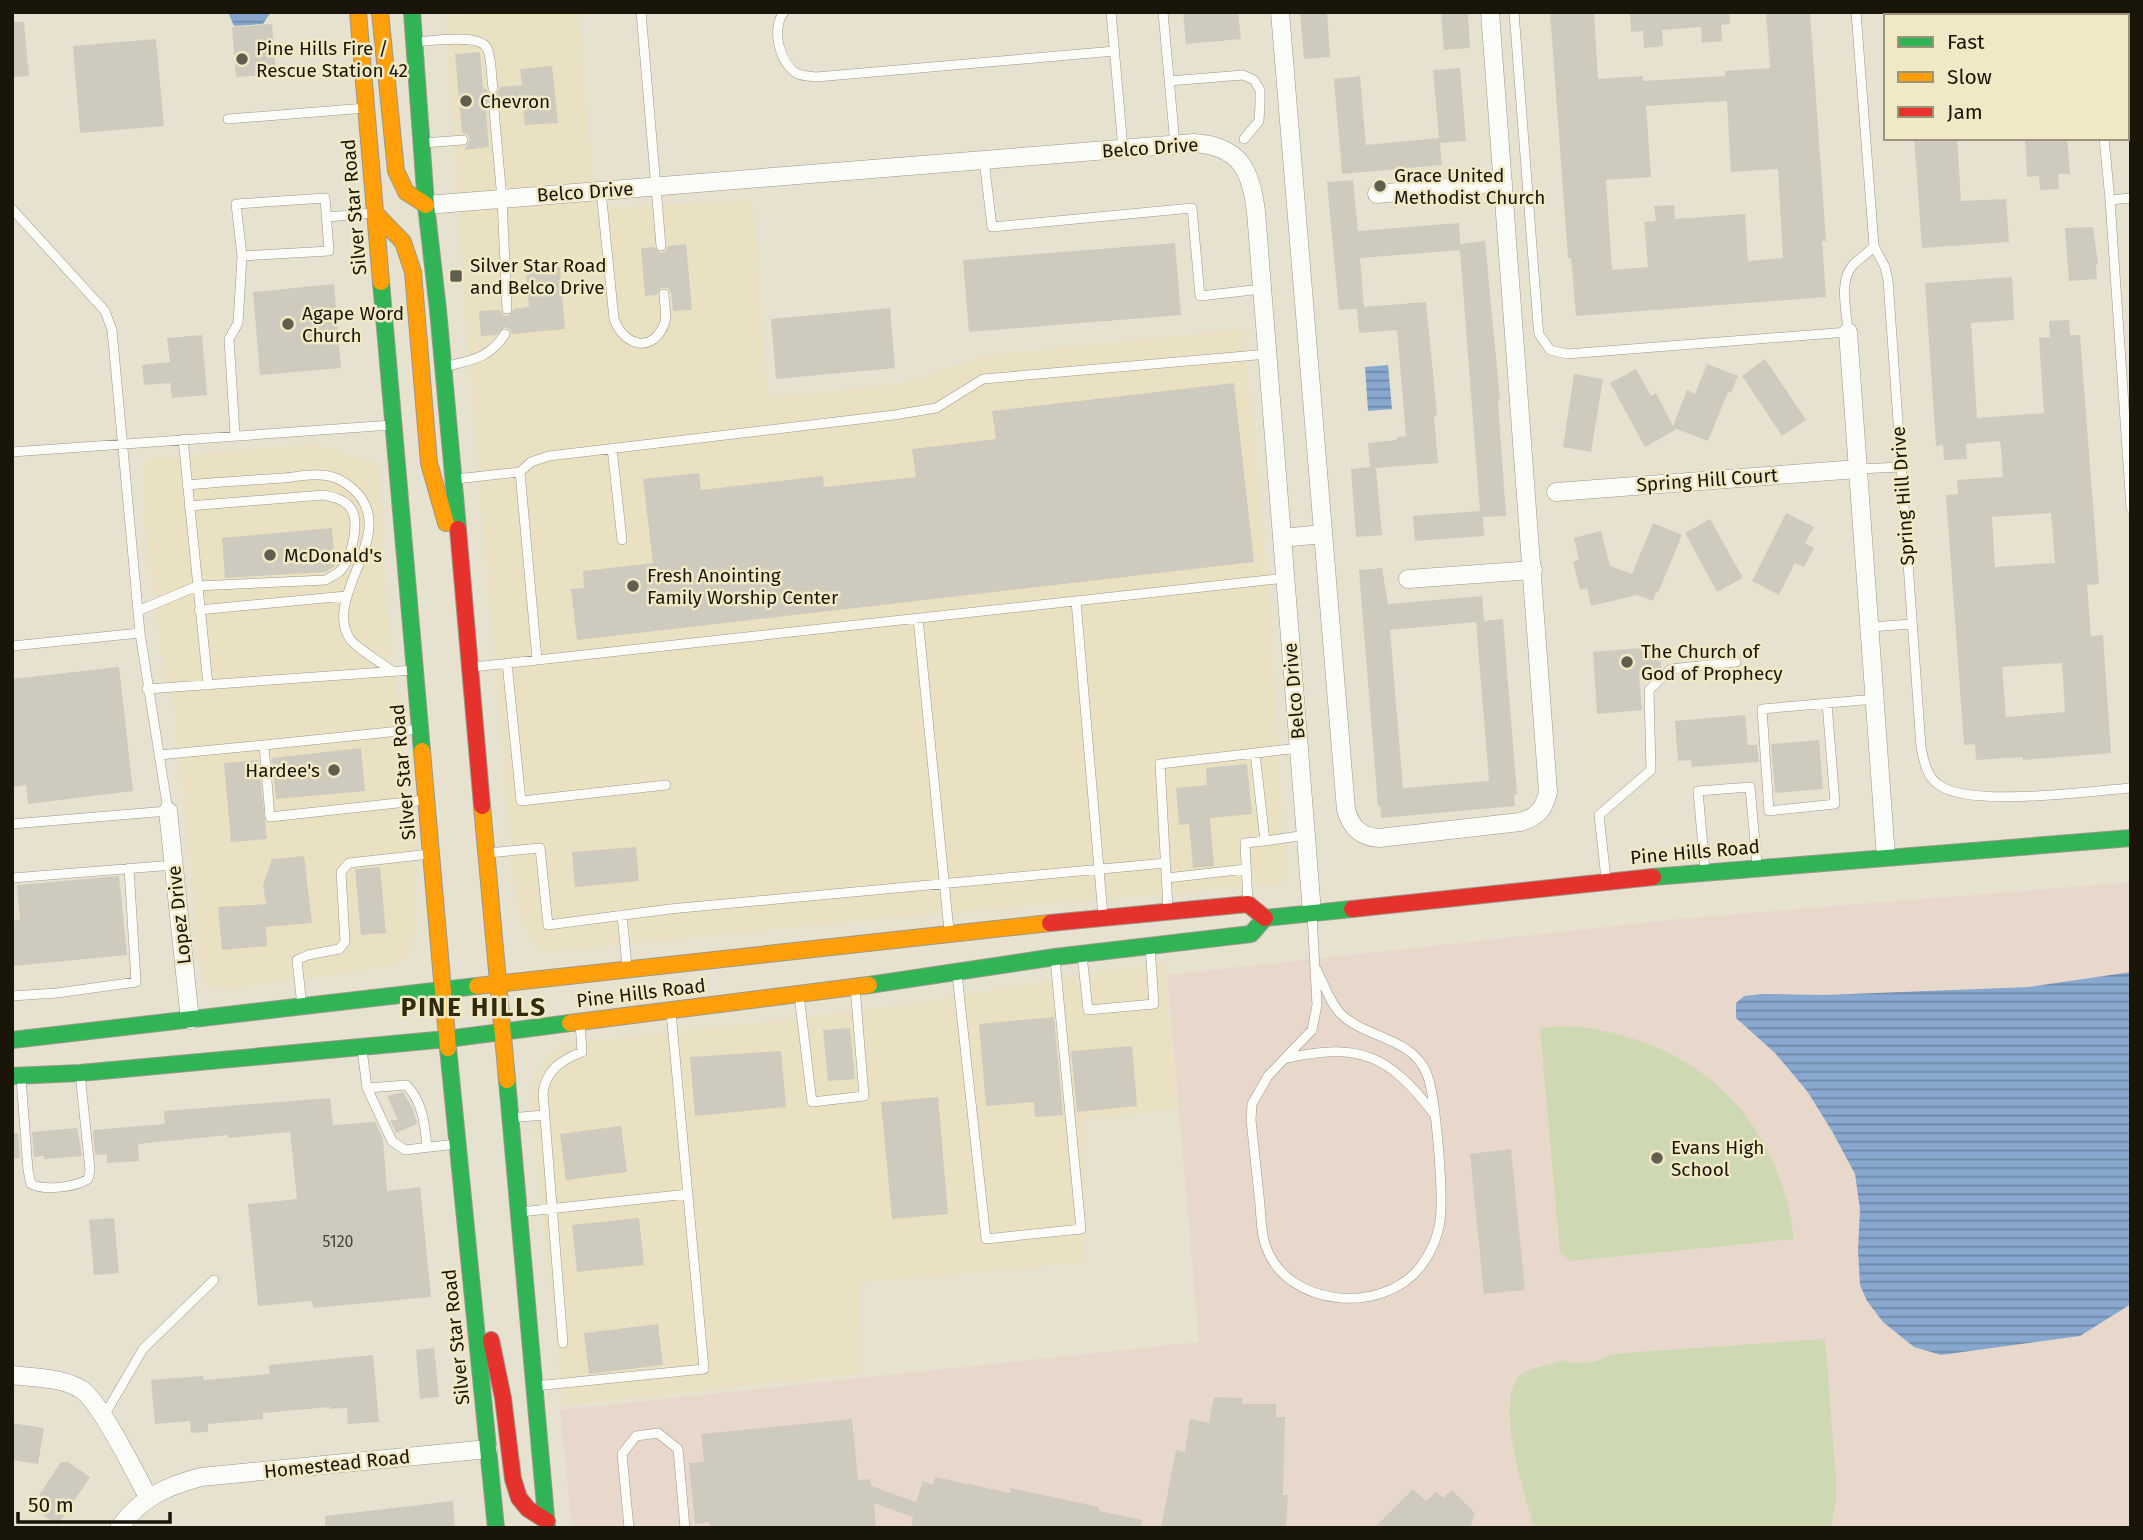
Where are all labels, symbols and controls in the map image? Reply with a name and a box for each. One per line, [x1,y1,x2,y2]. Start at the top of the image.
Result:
legend [1884,14,2129,140]
text: Fast [1947,29,1985,55]
place label: Pine Hills Fire / Rescue Station 42 [256,37,408,82]
marker: Pine Hills Fire / Rescue Station 42 [234,51,250,67]
text: Slow [1947,64,1992,90]
place label: Chevron [480,90,550,113]
marker: Chevron [458,93,474,109]
text: Jam [1947,99,1983,125]
street label: Belco Drive [1101,133,1199,163]
street label: Silver Star Road [337,138,371,276]
place label: Grace United Methodist Church [1394,164,1545,209]
street label: Belco Drive [536,177,634,207]
marker: Grace United Methodist Church [1372,178,1388,194]
place label: Silver Star Road and Belco Drive [470,254,607,299]
marker: Silver Star Road and Belco Drive [448,268,464,284]
place label: Agape Word Church [302,302,404,347]
marker: Agape Word Church [280,316,296,332]
street label: Spring Hill Drive [1887,426,1919,566]
street label: Spring Hill Court [1636,464,1778,496]
place label: McDonald's [284,544,382,567]
marker: McDonald's [262,547,278,563]
place label: Fresh Anointing Family Worship Center [647,564,839,609]
marker: Fresh Anointing Family Worship Center [625,578,641,594]
place label: The Church of God of Prophecy [1641,640,1783,685]
street label: Belco Drive [1278,642,1310,740]
marker: The Church of God of Prophecy [1619,654,1635,670]
street label: Silver Star Road [386,703,420,841]
place label: Hardee's [245,759,320,782]
marker: Hardee's [326,762,342,778]
street label: Pine Hills Road [1629,835,1761,869]
street label: Lopez Drive [162,864,196,966]
street label: Pine Hills Road [575,974,707,1012]
district label: PINE HILLS [401,992,547,1023]
place label: Evans High School [1671,1136,1765,1181]
marker: Evans High School [1649,1150,1665,1166]
house number: 5120 [323,1232,354,1251]
street label: Silver Star Road [437,1268,475,1406]
street label: Homestead Road [263,1445,411,1483]
scale bar [18,1480,170,1524]
text: 50 m [28,1492,74,1518]

